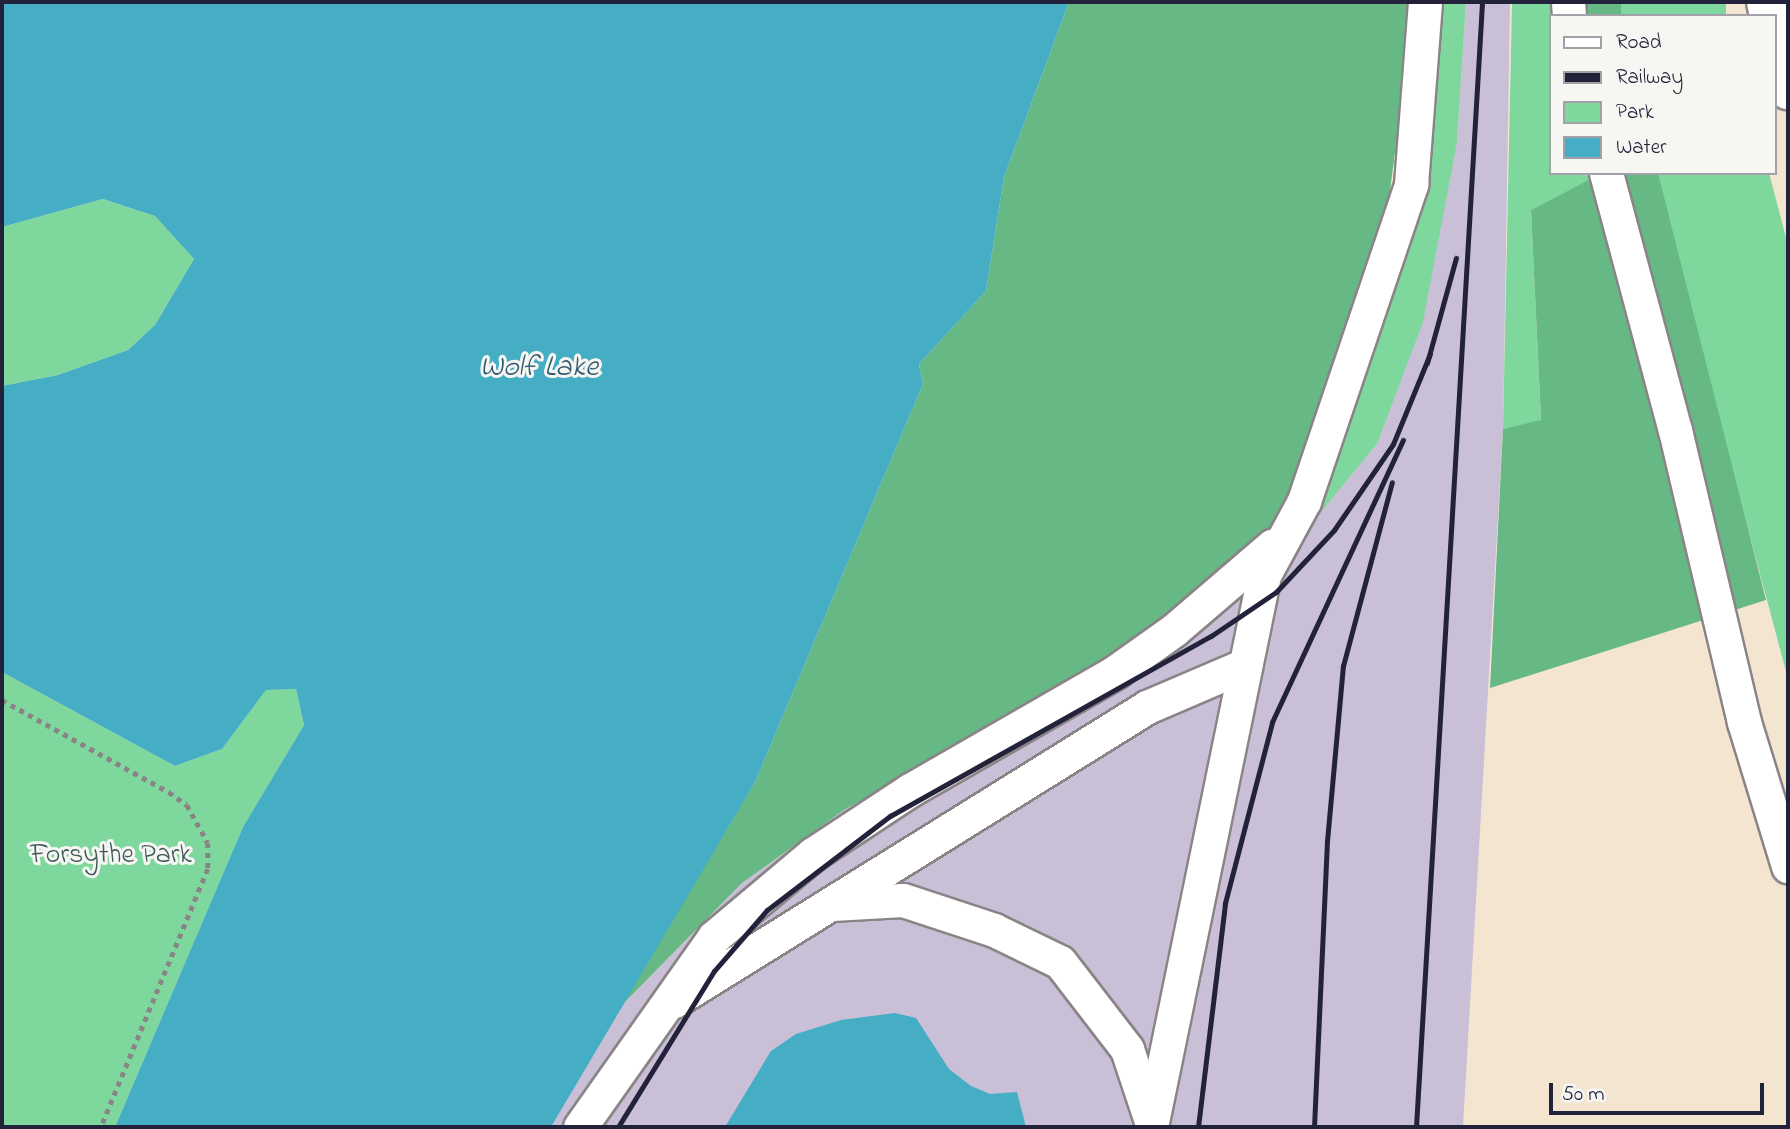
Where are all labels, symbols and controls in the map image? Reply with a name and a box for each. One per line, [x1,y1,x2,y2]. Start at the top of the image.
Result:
legend [1548,14,1776,175]
text: Road [1616,28,1662,58]
text: Railway [1616,63,1683,93]
text: Park [1616,98,1654,128]
text: Water [1616,133,1667,163]
water label: Wolf Lake [480,350,598,386]
park label: Forsythe Park [30,839,192,873]
scale bar [1552,1070,1767,1114]
text: 50 m [1562,1080,1605,1110]

